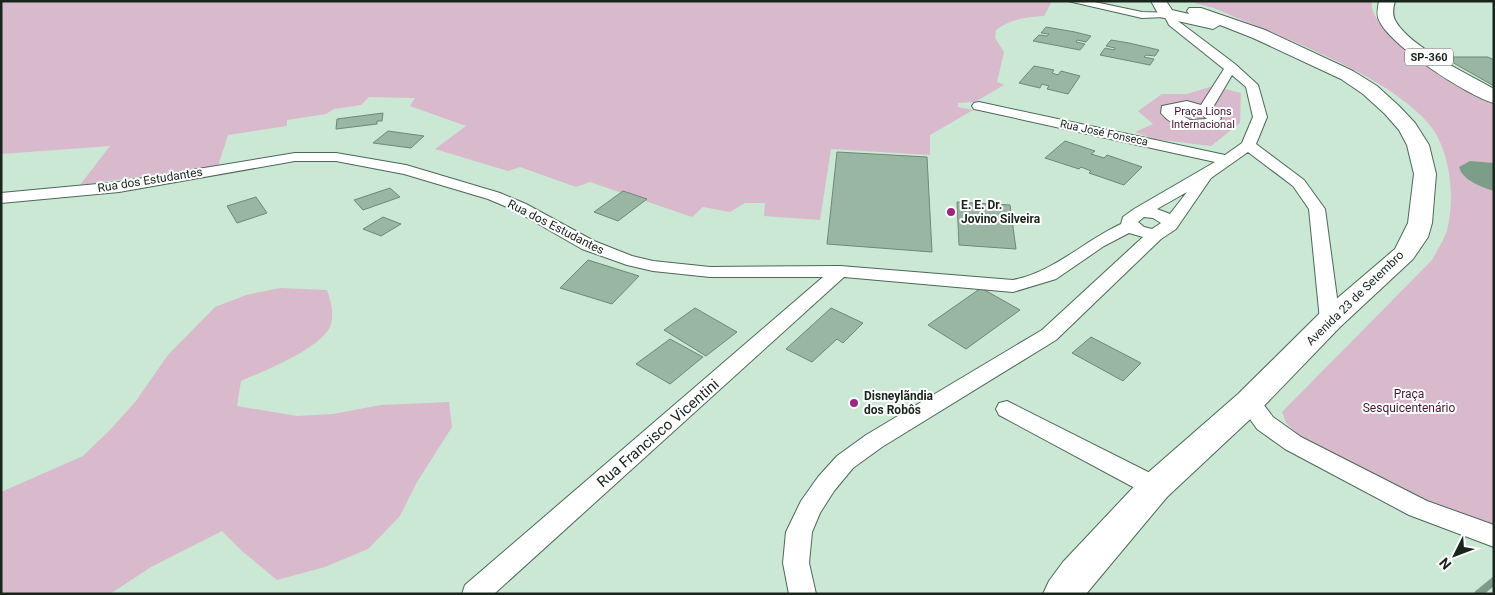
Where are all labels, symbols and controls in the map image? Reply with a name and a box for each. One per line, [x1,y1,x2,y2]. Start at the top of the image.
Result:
road number: SP-360 [1405,48,1453,66]
park label: Praça Lions Internacional [1171,105,1235,131]
street label: Rua José Fonseca [1059,117,1149,149]
street label: Rua dos Estudantes [96,165,204,195]
street label: Rua dos Estudantes [505,197,607,257]
place label: E. E. Dr. Jovino Silveira [961,198,1041,226]
marker: E. E. Dr. Jovino Silveira [945,206,957,218]
street label: Avenida 23 de Setembro [1303,248,1407,348]
street label: Rua Francisco Vicentini [593,375,723,491]
park label: Praça Sesquicentenário [1363,387,1455,415]
place label: Disneylãndia dos Robôs [864,389,934,417]
marker: Disneylãndia dos Robôs [848,397,860,409]
north arrow [1430,530,1480,580]
text: N [1436,555,1455,573]

